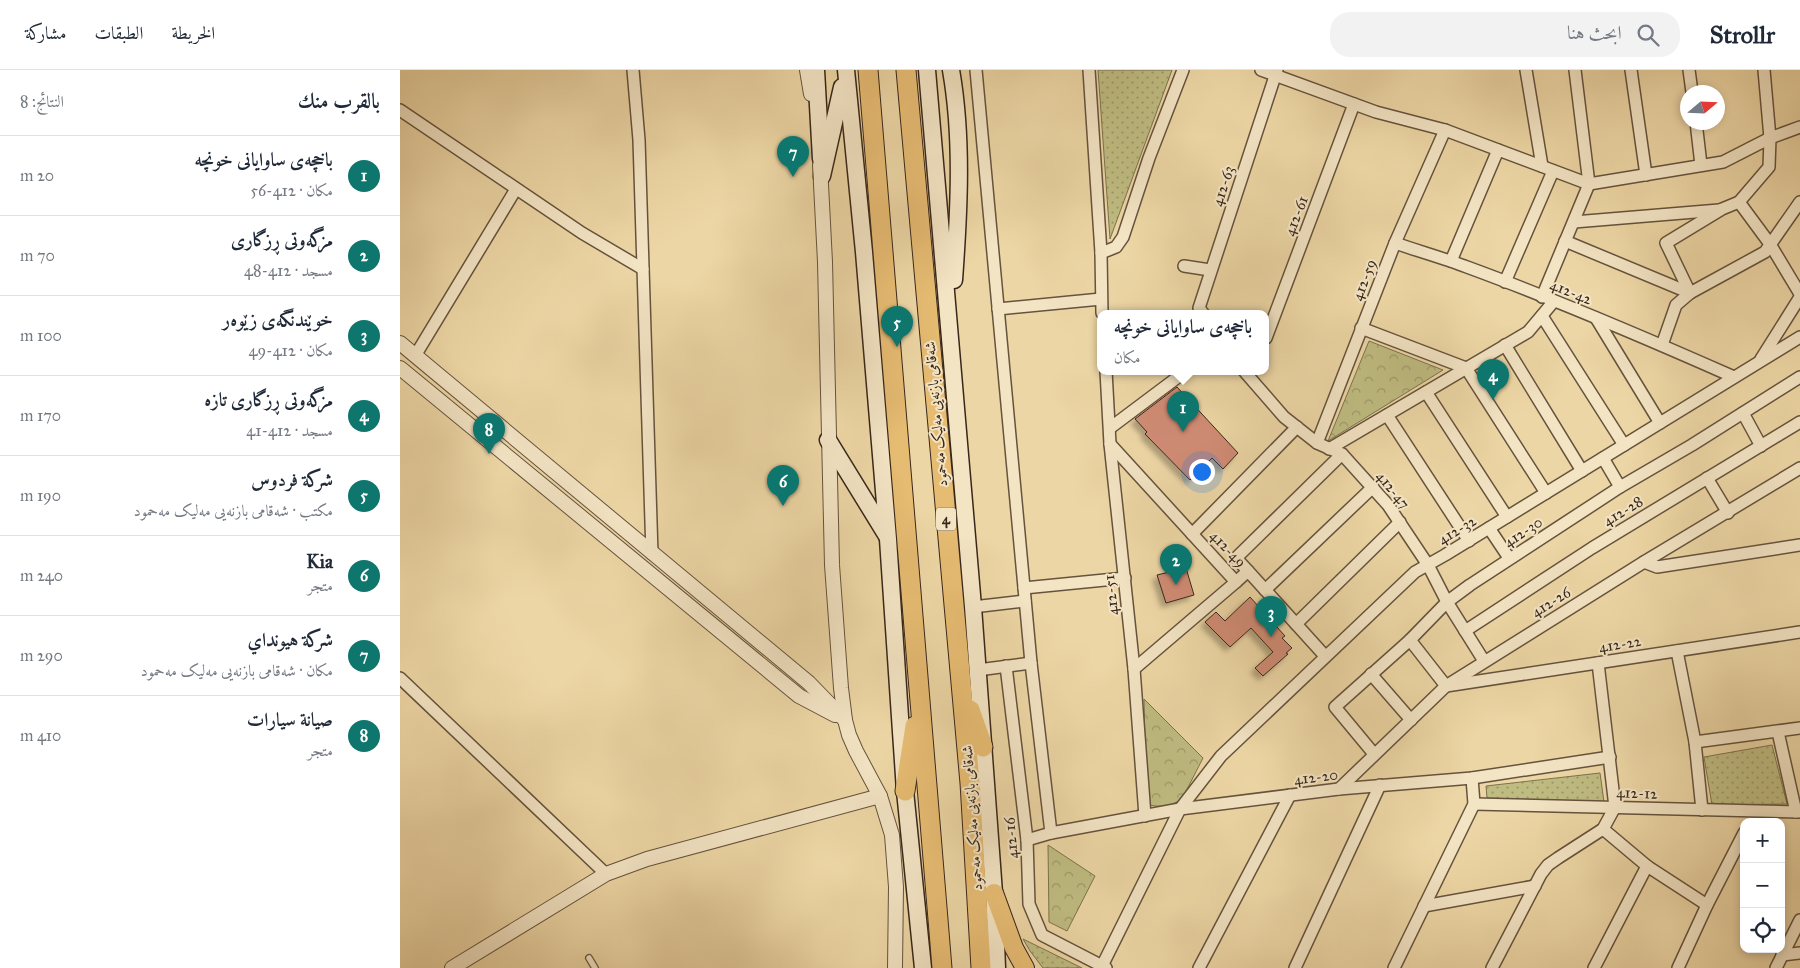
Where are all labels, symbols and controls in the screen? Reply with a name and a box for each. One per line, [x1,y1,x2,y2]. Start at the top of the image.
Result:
search box [1330,12,1680,57]
text: Strollr [1710,20,1775,50]
text: ابحث هنا [1567,21,1622,44]
icon: search [1634,21,1662,49]
text: مشاركة [25,22,66,44]
text: الطبقات [94,22,143,44]
text: الخريطة [171,22,215,44]
north arrow [1680,85,1725,130]
text: بالقرب منك [298,88,380,114]
text: النتائج: 8 [20,92,64,111]
pin: 7 [777,136,809,177]
text: باخچەی ساوایانی خونچە [195,148,333,171]
street label: 412-63 [1208,163,1238,209]
text: 20 m [20,166,54,185]
text: 1 [361,166,367,185]
text: مكان · 412-56 [250,181,333,200]
street label: 412-61 [1280,193,1312,239]
text: مزگەوتی ڕزگاری [231,228,333,251]
text: 70 m [20,246,55,265]
text: 2 [360,246,368,265]
street label: 412-59 [1348,257,1380,303]
text: مسجد · 412-48 [244,261,333,280]
street label: 412-42 [1547,275,1595,309]
pin: 5 [881,306,913,347]
text: خوێندنگەی زێوەر [223,308,333,331]
popup [1097,310,1269,375]
text: باخچەی ساوایانی خونچە [1114,315,1252,338]
text: 100 m [20,326,62,345]
text: 3 [361,326,367,345]
text: مكان · 412-49 [249,341,333,360]
street label: شەقامی بازنەیی مەلیک مەحمود [921,341,952,487]
text: مكان [1114,348,1141,367]
pin: 4 [1477,359,1509,400]
text: مزگەوتی ڕزگاری تازە [204,388,333,411]
pin: 1 [1167,391,1199,432]
text: 170 m [20,406,61,425]
text: 4 [360,406,368,425]
pin: 8 [473,413,505,454]
text: مسجد · 412-41 [246,421,333,440]
your location [1189,459,1215,485]
pin: 6 [767,465,799,506]
street label: 412-47 [1372,467,1414,513]
text: شركة فردوس [251,468,333,491]
text: 190 m [20,486,61,505]
text: 5 [360,486,368,505]
street label: 412-28 [1600,492,1646,530]
text: مكتب · شەقامی بازنەیی مەلیک مەحمود [134,501,333,520]
road number: 4 [936,508,956,530]
street label: 412-32 [1435,511,1480,548]
street label: 412-30 [1500,513,1546,551]
street label: 412-49 [1206,527,1250,571]
pin: 2 [1160,544,1192,585]
text: Kia [306,550,333,573]
text: 240 m [20,566,63,585]
text: 6 [360,566,368,585]
street label: 412-51 [1100,574,1122,616]
text: متجر [308,576,333,595]
street label: 412-26 [1528,582,1575,621]
pin: 3 [1255,596,1287,637]
text: شركة هيونداي [247,628,333,651]
street label: 412-22 [1598,632,1643,656]
text: 290 m [20,646,63,665]
text: 7 [360,646,368,665]
text: مكان · شەقامی بازنەیی مەلیک مەحمود [140,661,333,680]
text: صيانة سيارات [247,708,333,731]
text: 410 m [20,726,61,745]
text: 8 [360,726,368,745]
text: متجر [308,741,333,760]
street label: شەقامی بازنەیی مەلیک مەحمود [958,745,987,891]
street label: 412-20 [1293,765,1339,789]
street label: 412-12 [1616,783,1658,803]
street label: 412-16 [1000,815,1022,859]
map controls [1740,818,1785,953]
button: + [1740,818,1785,863]
button: − [1740,863,1785,908]
button: locate [1740,908,1785,953]

